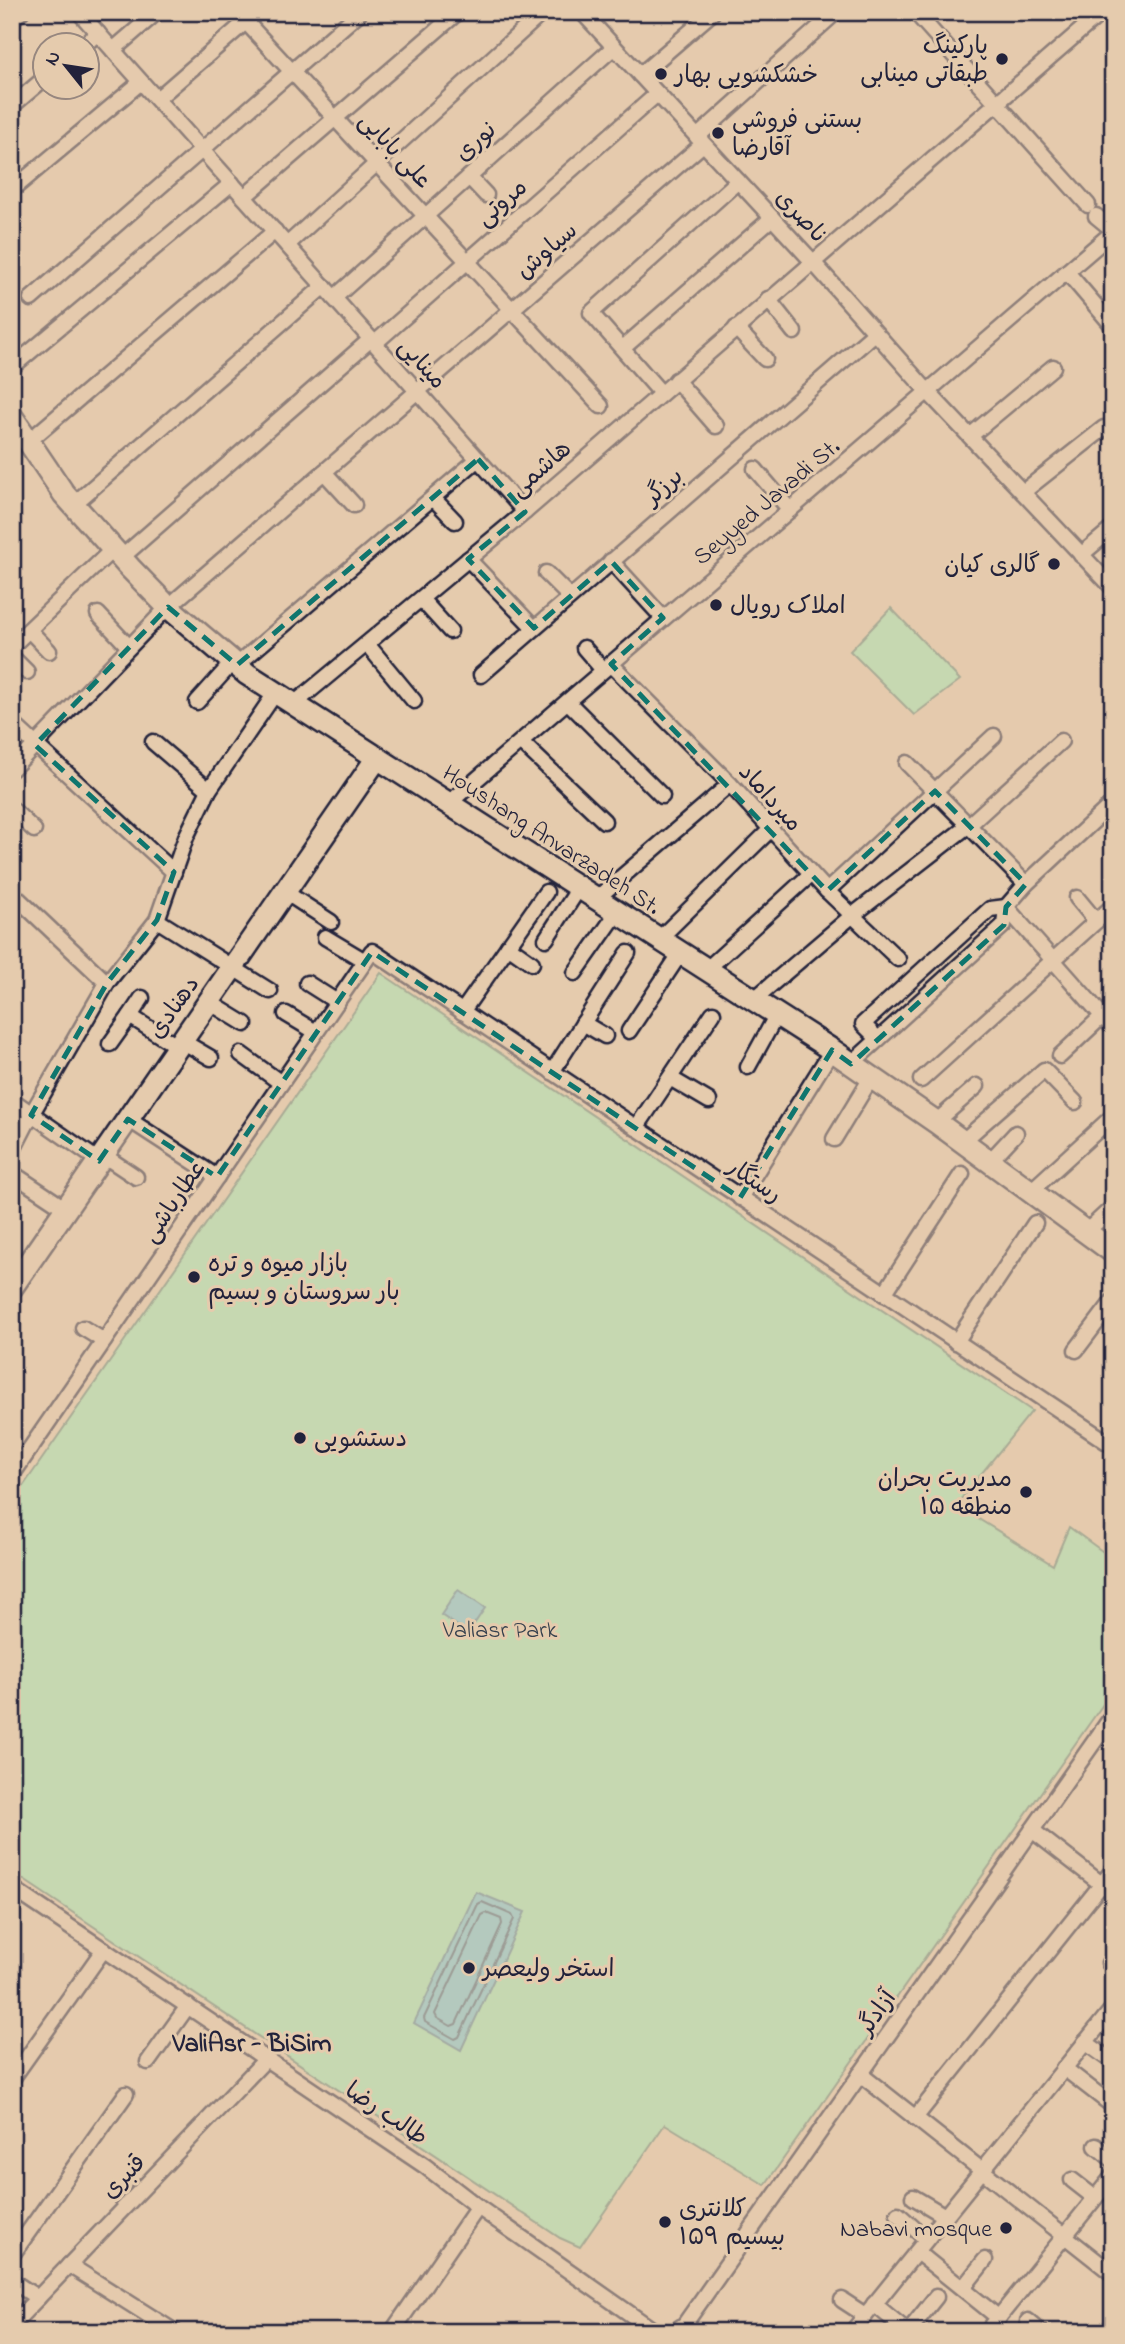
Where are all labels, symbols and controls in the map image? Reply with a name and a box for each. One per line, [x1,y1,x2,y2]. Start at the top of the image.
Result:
place label: پارکینگ طبقاتی مینابی [860,30,988,93]
north arrow [32,32,102,102]
text: N [39,46,68,71]
marker: پارکینگ طبقاتی مینابی [994,51,1010,67]
place label: خشکشویی بهار [673,59,818,94]
marker: خشکشویی بهار [653,66,669,82]
place label: بستنی فروشی آقارضا [732,104,862,167]
street label: علی بابایی [349,105,439,198]
street label: نوری [448,114,505,171]
marker: بستنی فروشی آقارضا [710,125,726,141]
street label: مروتی [469,172,536,236]
street label: ناصری [766,183,835,253]
street label: سیاوش [509,215,586,289]
street label: مینایی [388,331,454,398]
street label: Seyyed Javadi St. [687,431,849,576]
street label: هاشمی [503,433,580,507]
street label: برزگر [636,461,692,516]
place label: گالری کیان [944,549,1040,584]
marker: گالری کیان [1046,556,1062,572]
place label: املاک رویال [730,590,846,625]
marker: املاک رویال [708,597,724,613]
street label: Houshang Anvarzadeh St. [434,757,667,925]
street label: میرداماد [729,757,809,841]
street label: دهنادی [141,970,210,1047]
street label: رستگار [718,1150,788,1213]
street label: عطارباشی [134,1154,216,1251]
place label: بازار میوه و تره بار سروستان و بسیم [208,1248,400,1311]
marker: بازار میوه و تره بار سروستان و بسیم [186,1269,202,1285]
place label: دستشویی [314,1423,407,1458]
marker: دستشویی [292,1430,308,1446]
place label: مدیریت بحران منطقه ۱۵ [878,1463,1012,1526]
marker: مدیریت بحران منطقه ۱۵ [1018,1484,1034,1500]
park label: Valiasr Park [442,1614,558,1649]
place label: استخر ولیعصر [481,1953,614,1988]
marker: استخر ولیعصر [461,1960,477,1976]
street label: آزادگر [849,1983,907,2045]
district label: ValiAsr - BiSim [171,2026,332,2064]
street label: طالب رضا [337,2074,434,2156]
street label: قنبری [94,2147,155,2208]
place label: کلانتری ۱۵۹ بیسیم [679,2193,785,2256]
place label: Nabavi mosque [840,2213,992,2248]
marker: کلانتری ۱۵۹ بیسیم [657,2214,673,2230]
marker: Nabavi mosque [998,2220,1014,2236]

